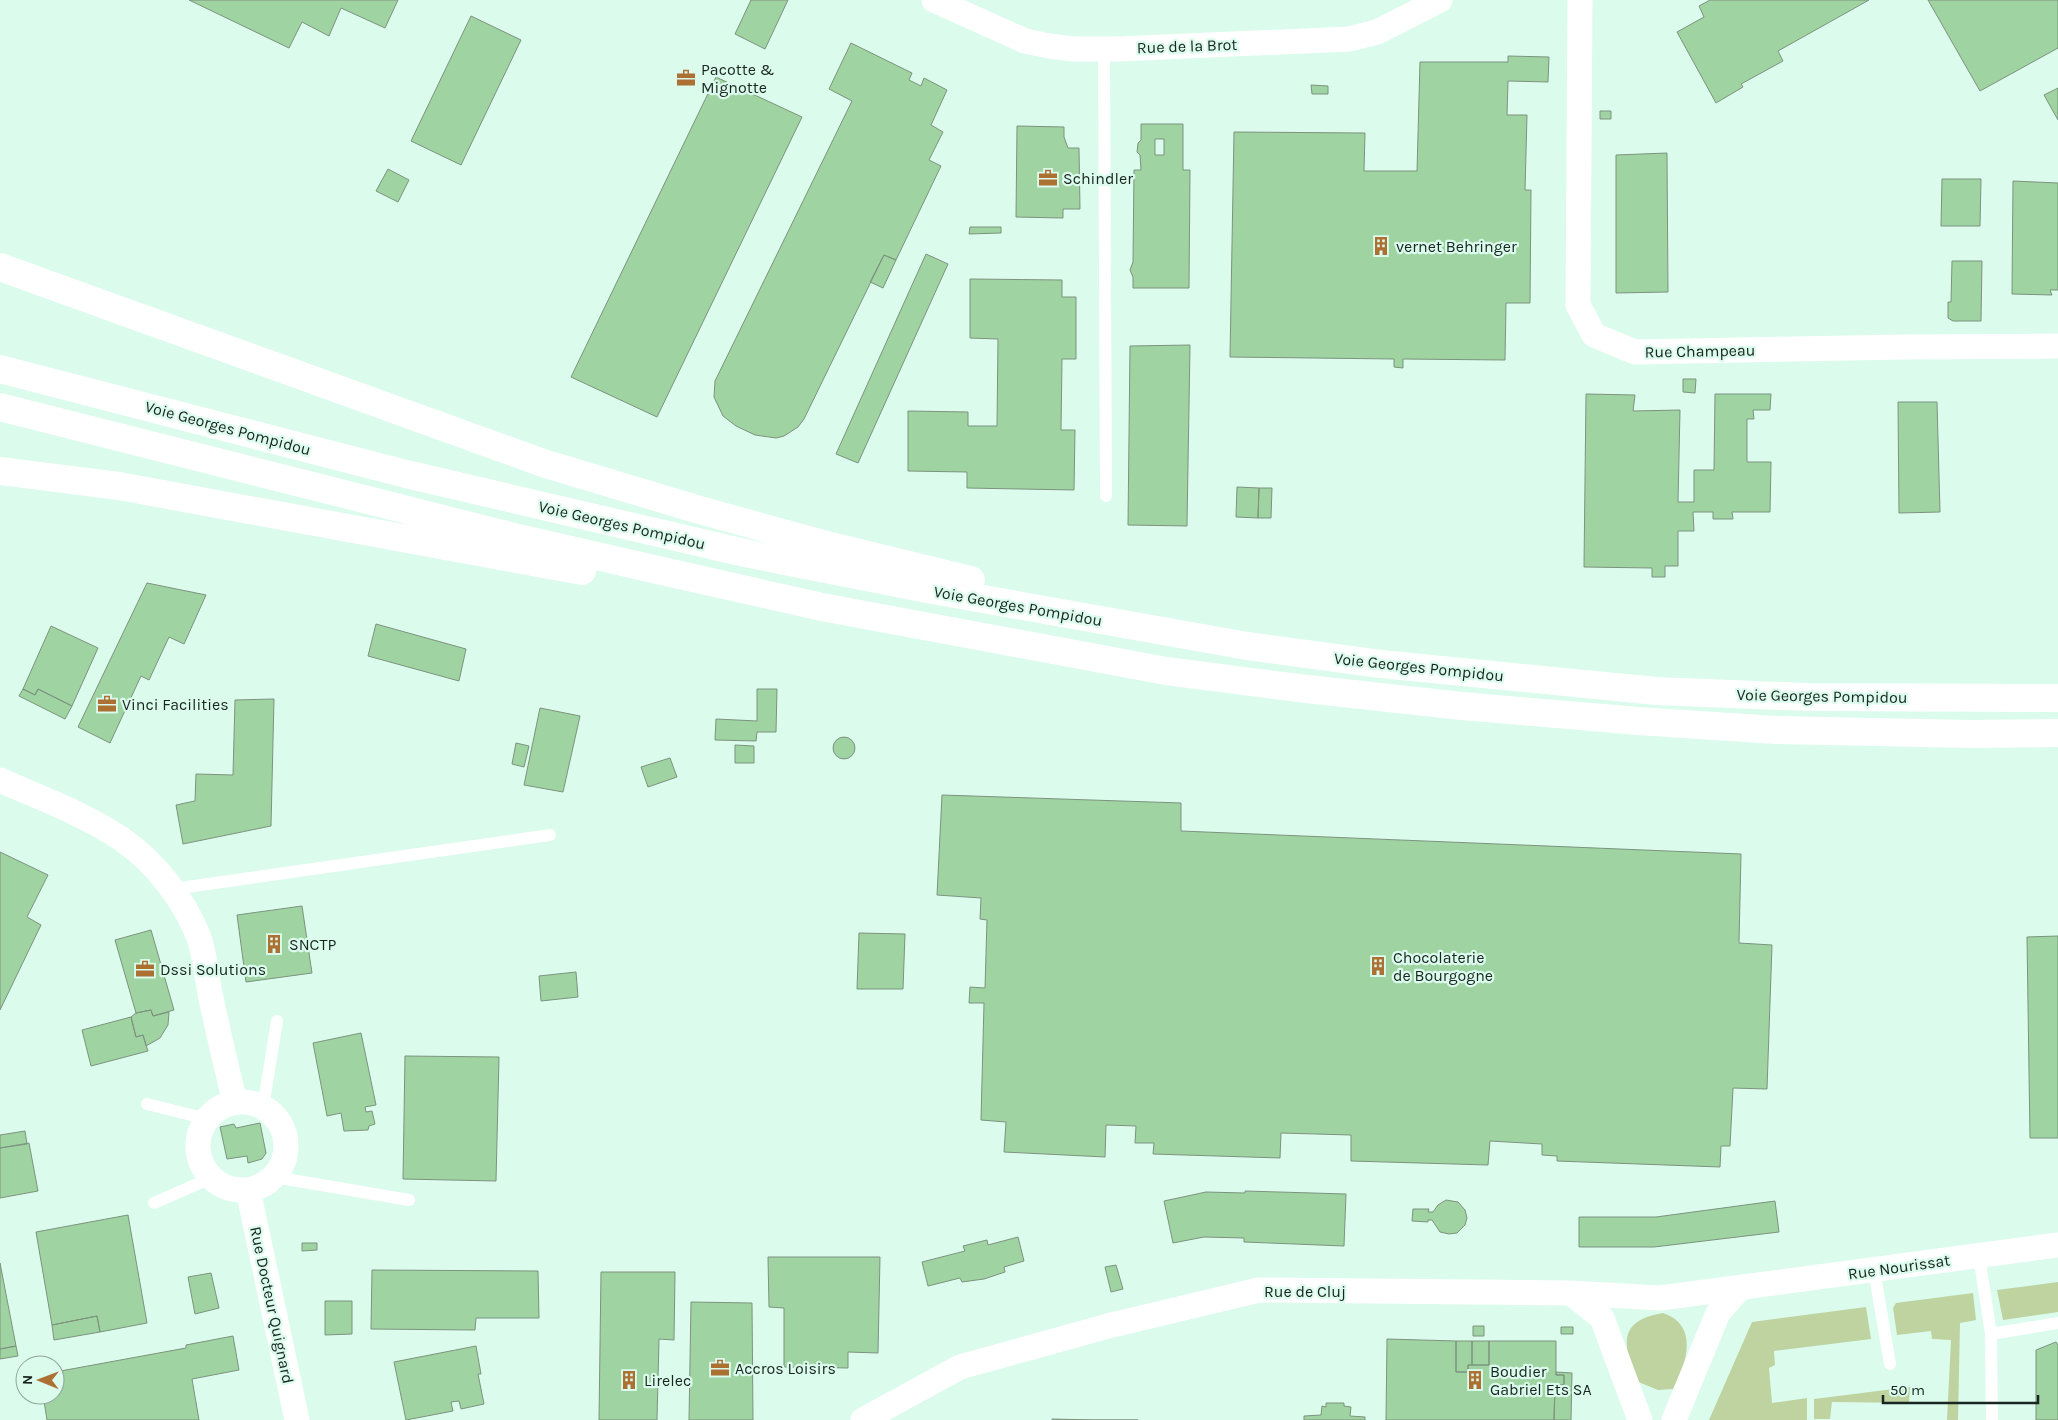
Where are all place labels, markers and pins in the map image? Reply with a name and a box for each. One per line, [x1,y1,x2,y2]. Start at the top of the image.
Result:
place label: Pacotte & Mignotte [701,60,774,97]
office icon: Pacotte & Mignotte [675,67,697,89]
office icon: Schindler [1037,167,1059,189]
place label: Schindler [1063,169,1133,188]
building icon: vernet Behringer [1370,235,1392,257]
place label: vernet Behringer [1396,237,1517,256]
office icon: Vinci Facilities [96,693,118,715]
place label: Vinci Facilities [122,695,229,714]
building icon: SNCTP [263,933,285,955]
place label: SNCTP [289,935,336,954]
place label: Chocolaterie de Bourgogne [1393,948,1493,985]
building icon: Chocolaterie de Bourgogne [1367,955,1389,977]
office icon: Dssi Solutions [134,958,156,980]
place label: Dssi Solutions [160,960,266,979]
office icon: Accros Loisirs [709,1357,731,1379]
place label: Accros Loisirs [735,1359,836,1378]
place label: Boudier Gabriel Ets SA [1490,1362,1592,1399]
building icon: Lirelec [618,1369,640,1391]
building icon: Boudier Gabriel Ets SA [1464,1369,1486,1391]
place label: Lirelec [644,1371,691,1390]

